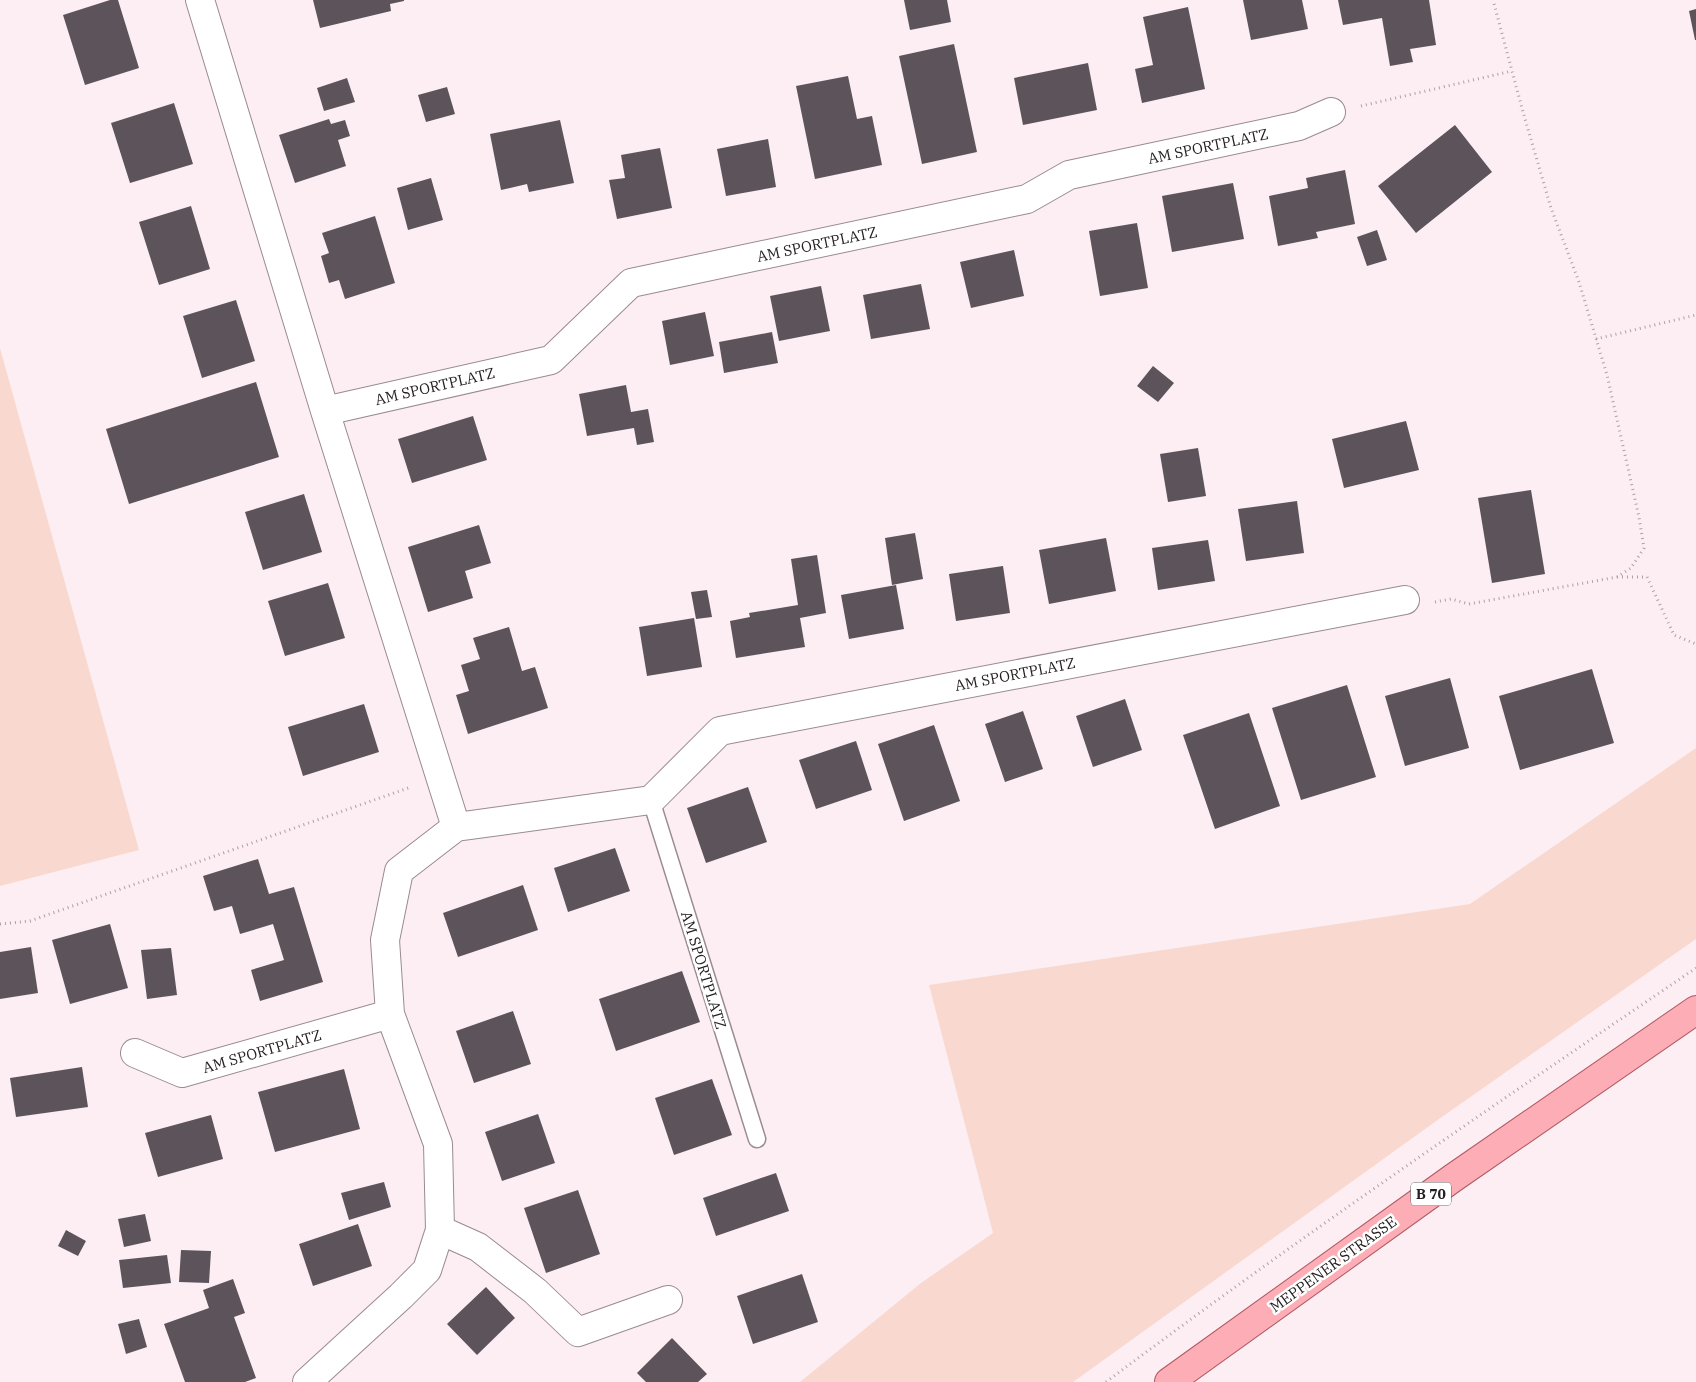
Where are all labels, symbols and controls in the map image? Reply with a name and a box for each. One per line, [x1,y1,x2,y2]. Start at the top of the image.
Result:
street label: AM SPORTPLATZ [1146,124,1270,168]
street label: AM SPORTPLATZ [755,222,879,266]
street label: AM SPORTPLATZ [373,363,497,409]
street label: AM SPORTPLATZ [953,653,1077,695]
street label: AM SPORTPLATZ [677,909,731,1031]
street label: AM SPORTPLATZ [200,1025,324,1077]
road number: B 70 [1411,1182,1451,1206]
street label: MEPPENER STRASSE [1266,1212,1400,1316]

